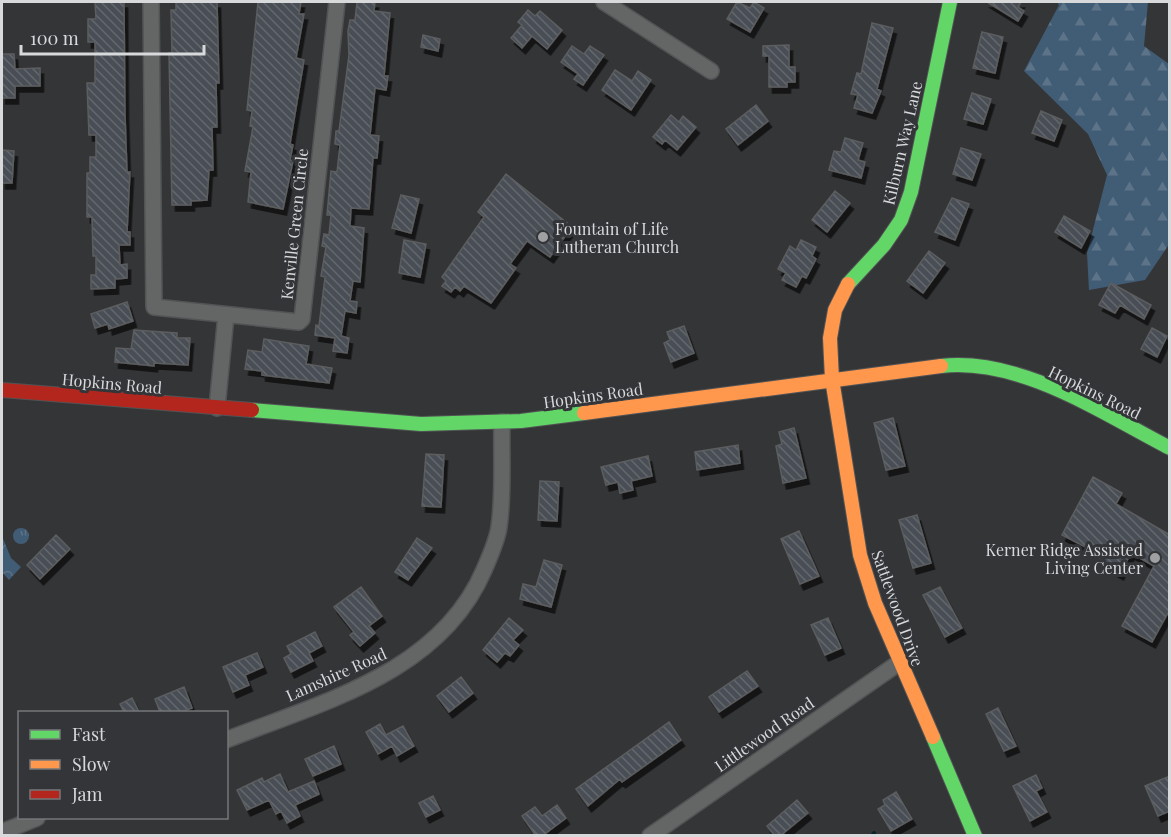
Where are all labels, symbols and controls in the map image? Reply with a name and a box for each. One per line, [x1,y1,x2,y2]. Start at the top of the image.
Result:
scale bar [21,18,204,56]
text: 100 m [30,26,79,50]
street label: Kilburn Way Lane [878,79,926,207]
street label: Kenville Green Circle [276,147,312,301]
place label: Fountain of Life Lutheran Church [555,218,680,257]
marker: Fountain of Life Lutheran Church [536,230,550,244]
street label: Hopkins Road [1045,361,1145,423]
street label: Hopkins Road [61,368,163,398]
street label: Hopkins Road [542,378,644,412]
place label: Kerner Ridge Assisted Living Center [985,539,1143,578]
street label: Sattlewood Drive [867,547,929,669]
marker: Kerner Ridge Assisted Living Center [1148,551,1162,565]
street label: Lamshire Road [282,642,390,706]
street label: Littlewood Road [710,692,818,776]
legend [18,711,228,819]
text: Fast [72,722,106,746]
text: Slow [72,752,110,776]
text: Jam [71,782,102,806]

